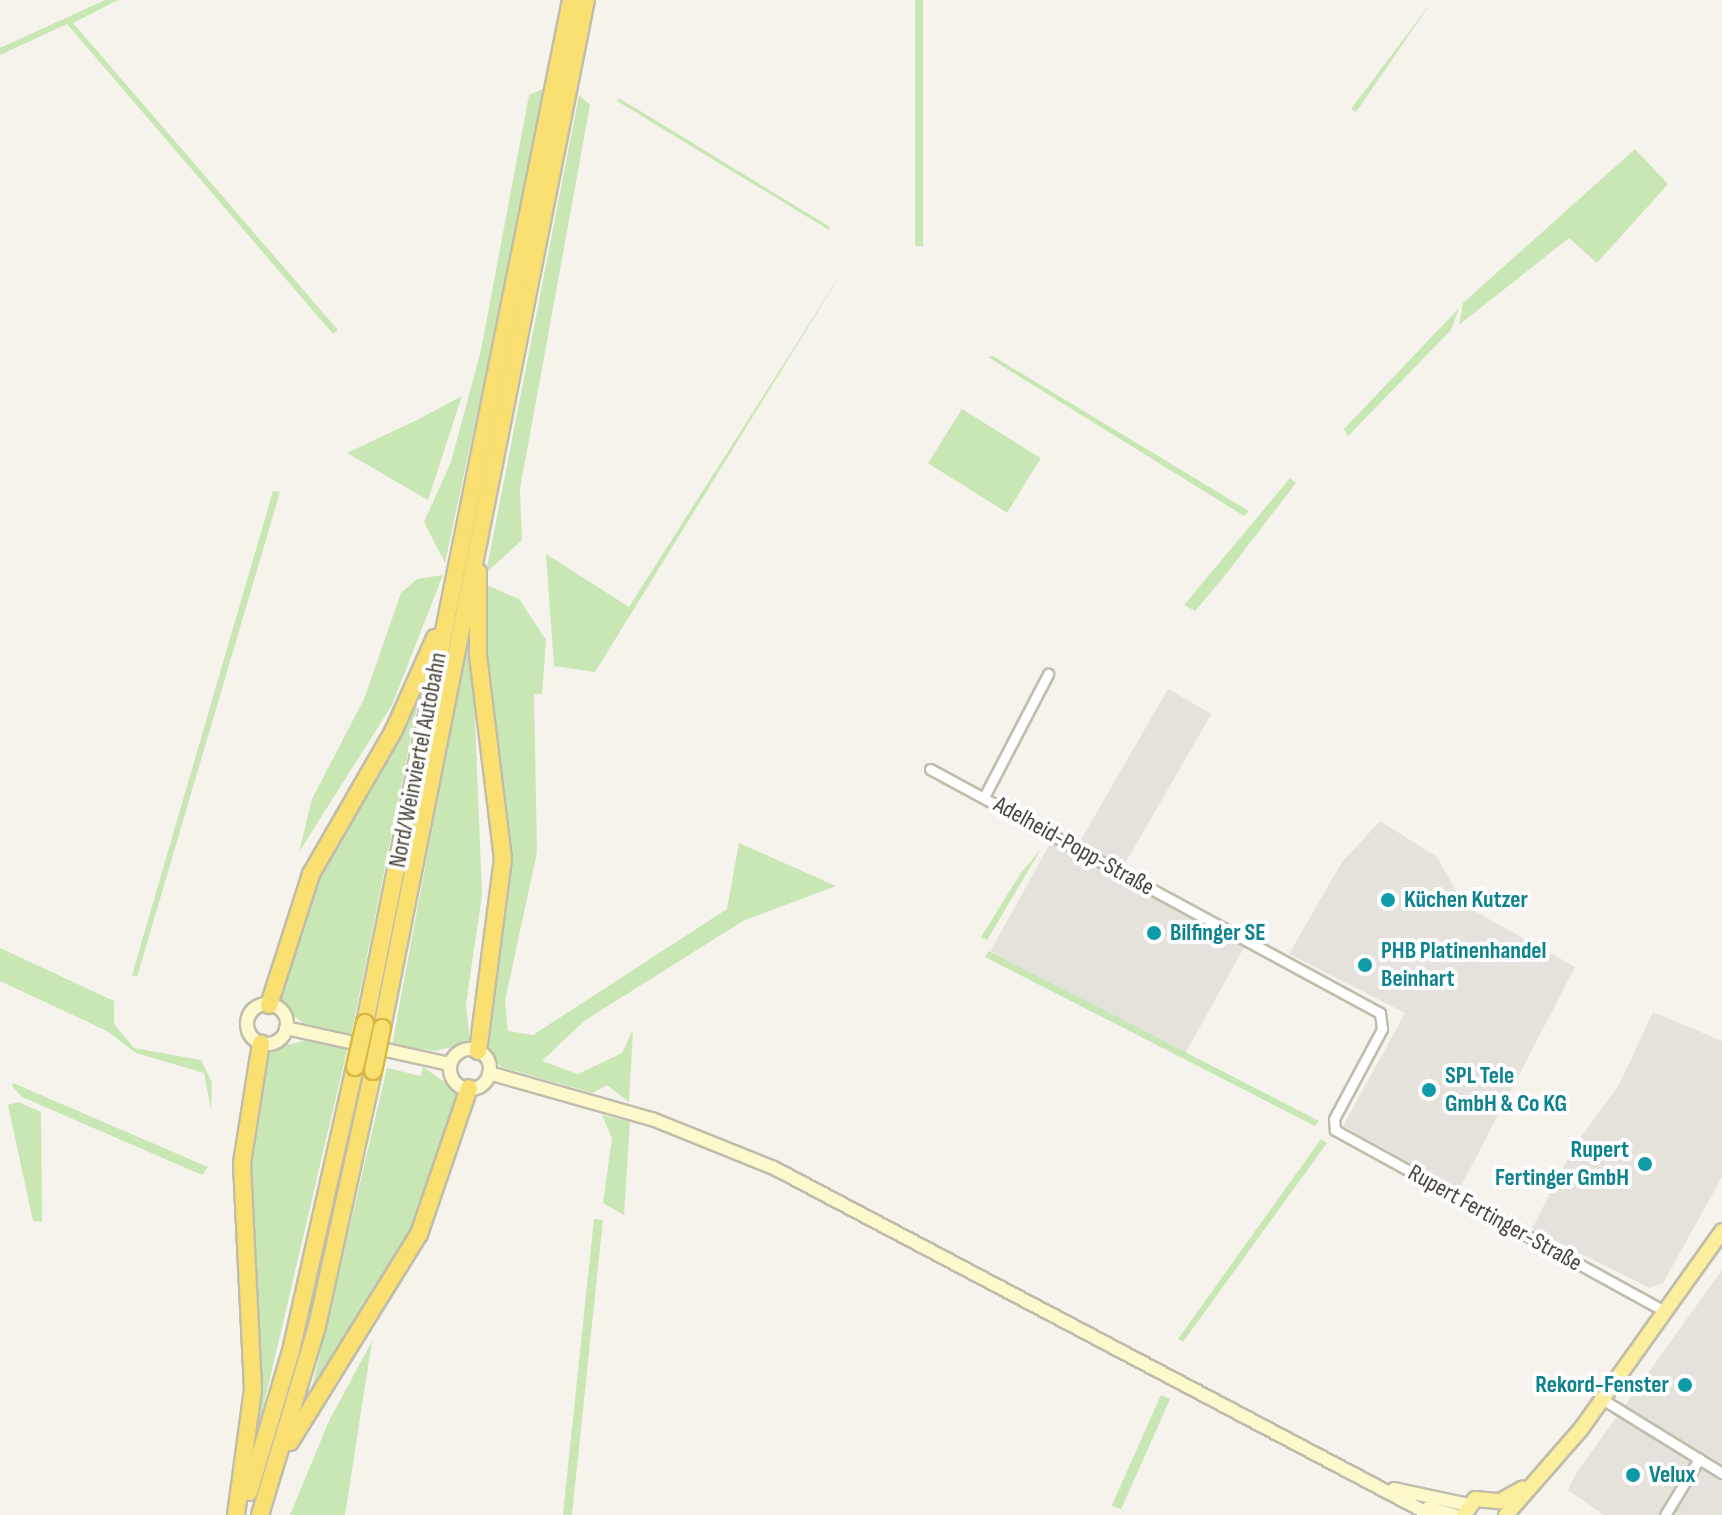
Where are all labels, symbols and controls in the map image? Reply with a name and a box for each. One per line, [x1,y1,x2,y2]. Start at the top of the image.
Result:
street label: Nord/Weinviertel Autobahn [383,650,453,870]
street label: Adelheid-Popp-Straße [989,790,1159,902]
place label: Küchen Kutzer [1404,886,1528,914]
marker: Küchen Kutzer [1379,891,1397,909]
place label: Bilfinger SE [1170,919,1266,947]
marker: Bilfinger SE [1145,924,1163,942]
place label: PHB Platinenhandel Beinhart [1381,937,1546,993]
marker: PHB Platinenhandel Beinhart [1356,956,1374,974]
place label: SPL Tele GmbH & Co KG [1445,1062,1567,1118]
marker: SPL Tele GmbH & Co KG [1420,1081,1438,1099]
place label: Rupert Fertinger GmbH [1495,1136,1629,1192]
marker: Rupert Fertinger GmbH [1636,1155,1654,1173]
street label: Rupert Fertinger-Straße [1403,1158,1587,1278]
place label: Rekord-Fenster [1535,1371,1669,1399]
marker: Rekord-Fenster [1676,1376,1694,1394]
place label: Velux [1649,1461,1695,1489]
marker: Velux [1624,1466,1642,1484]

